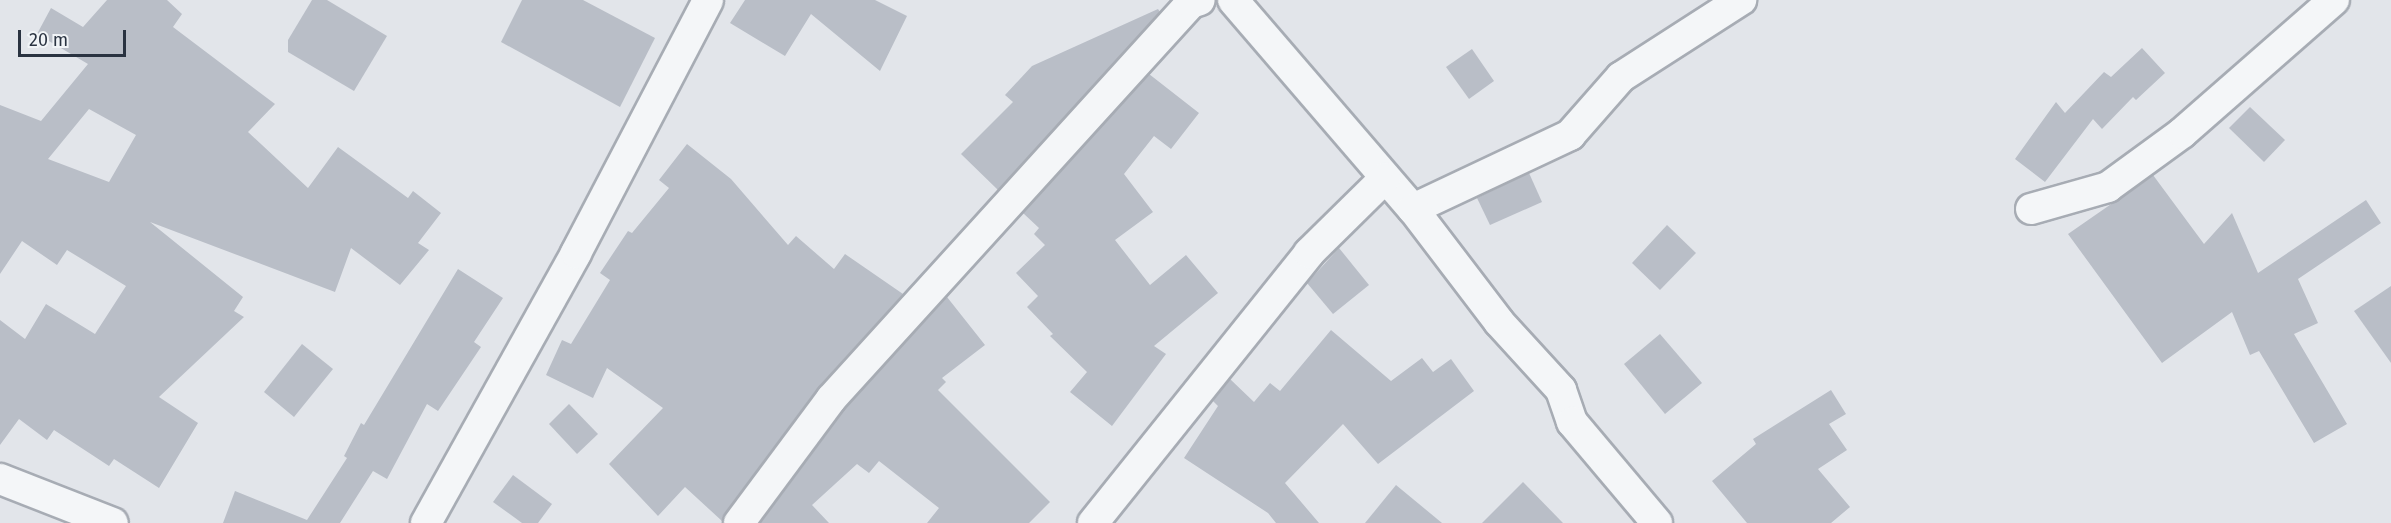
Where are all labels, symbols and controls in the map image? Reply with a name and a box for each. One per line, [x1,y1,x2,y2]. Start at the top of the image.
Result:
scale bar [21,18,129,56]
text: 20 m [29,29,68,51]

